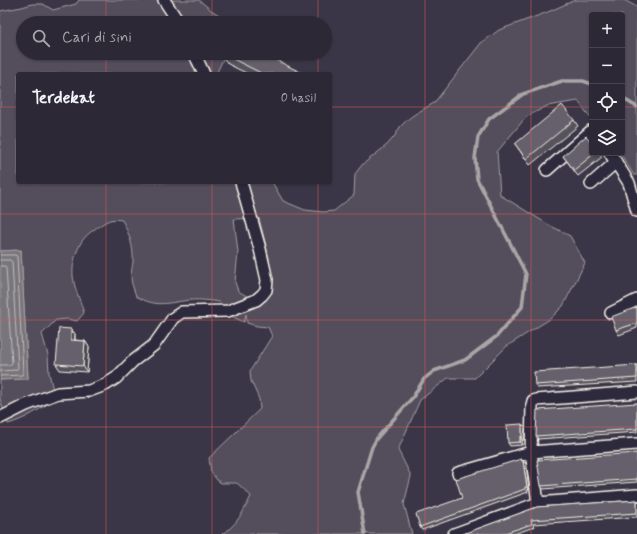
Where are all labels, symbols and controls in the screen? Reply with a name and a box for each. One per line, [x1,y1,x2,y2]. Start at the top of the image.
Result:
map controls [589,12,625,156]
button: + [589,12,625,48]
search box [16,16,332,60]
icon: search [30,27,52,49]
text: Cari di sini [62,28,132,48]
button: − [589,48,625,84]
button: locate [589,84,625,120]
text: Terdekat [32,87,95,109]
text: 0 hasil [281,90,316,107]
button: layers [589,120,625,156]

